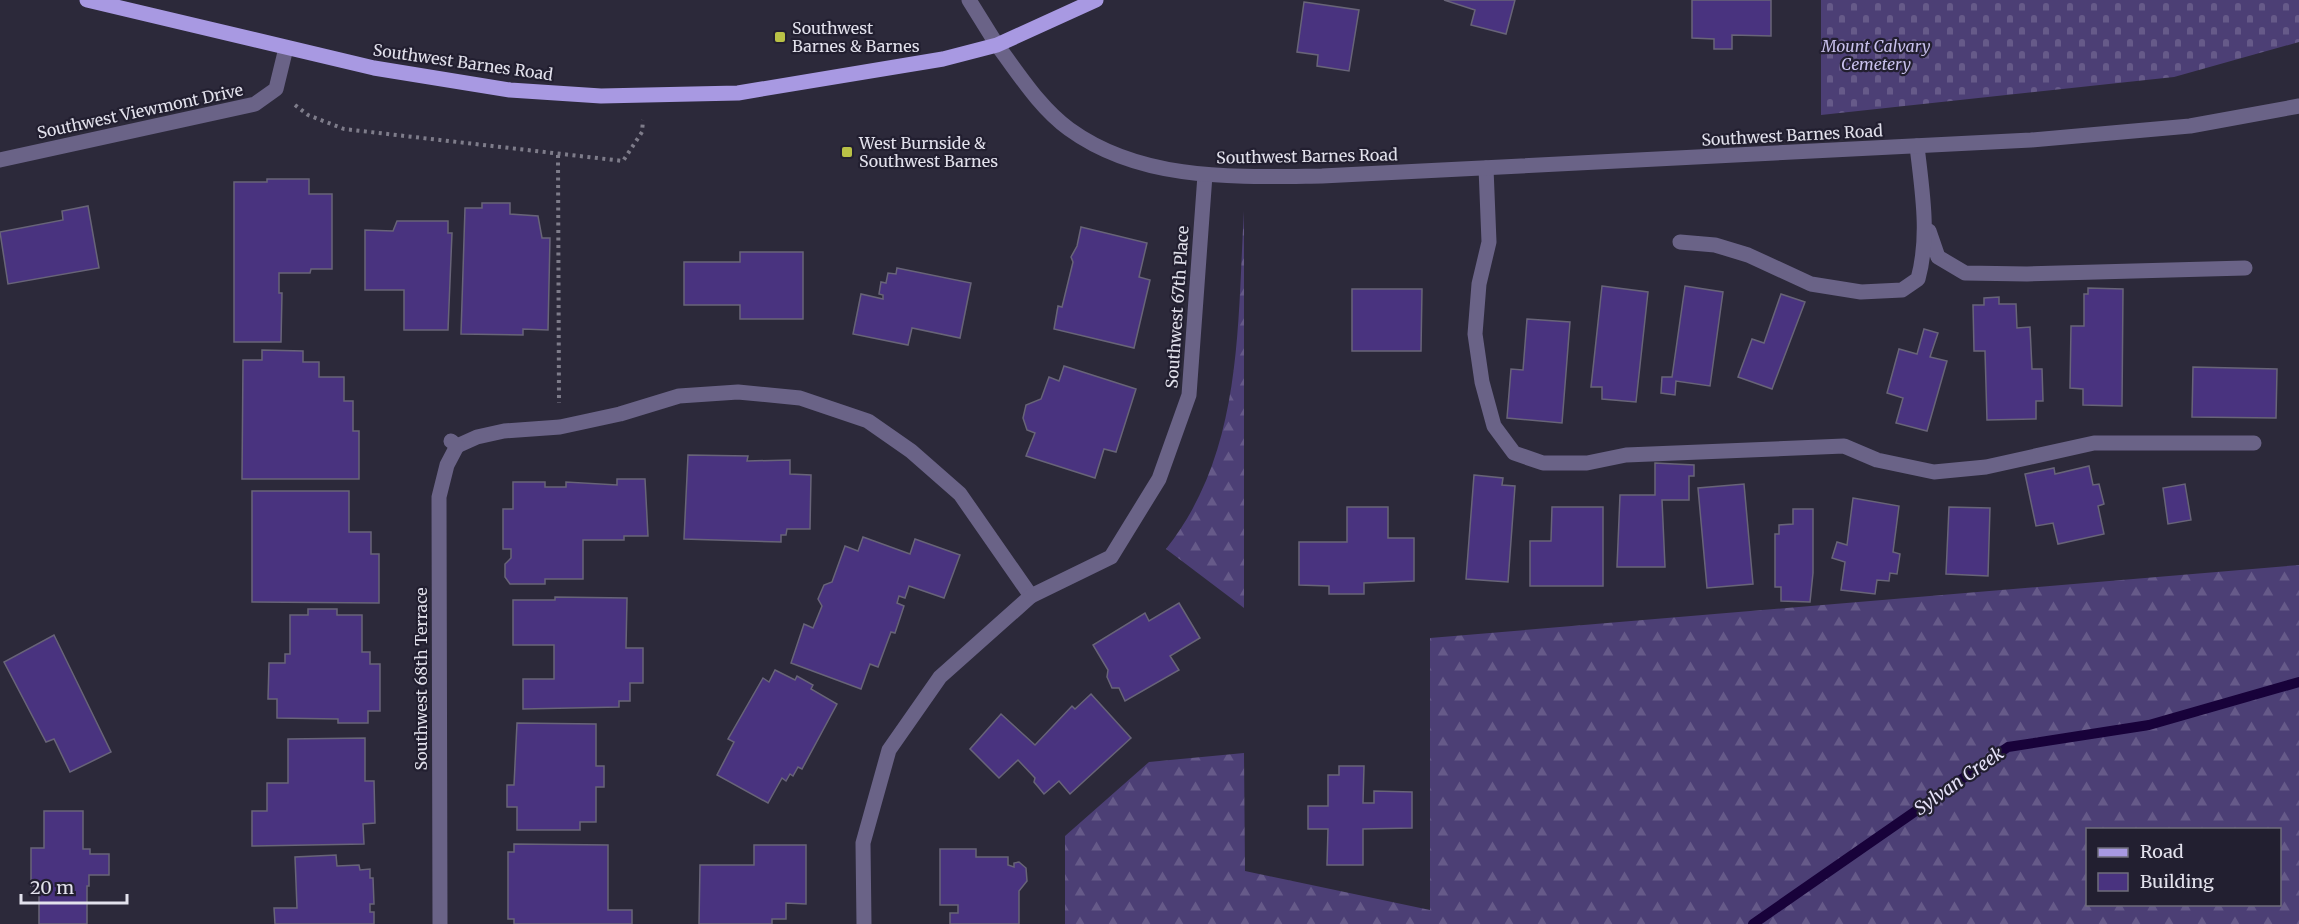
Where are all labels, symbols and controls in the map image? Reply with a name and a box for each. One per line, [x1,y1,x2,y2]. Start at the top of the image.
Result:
place label: Southwest Barnes & Barnes [792,18,920,56]
marker: Southwest Barnes & Barnes [773,30,787,44]
park label: Mount Calvary Cemetery [1820,36,1931,74]
street label: Southwest Barnes Road [372,39,555,85]
street label: Southwest Viewmont Drive [35,79,245,143]
street label: Southwest Barnes Road [1701,120,1884,150]
place label: West Burnside & Southwest Barnes [858,133,998,171]
street label: Southwest Barnes Road [1216,144,1398,168]
marker: West Burnside & Southwest Barnes [840,145,854,159]
street label: Southwest 67th Place [1161,225,1193,389]
street label: Southwest 68th Terrace [411,588,431,770]
water label: Sylvan Creek [1910,741,2008,820]
legend [2086,828,2281,906]
text: Road [2140,840,2184,863]
scale bar [21,867,128,905]
text: Building [2140,870,2214,893]
text: 20 m [30,876,74,899]

